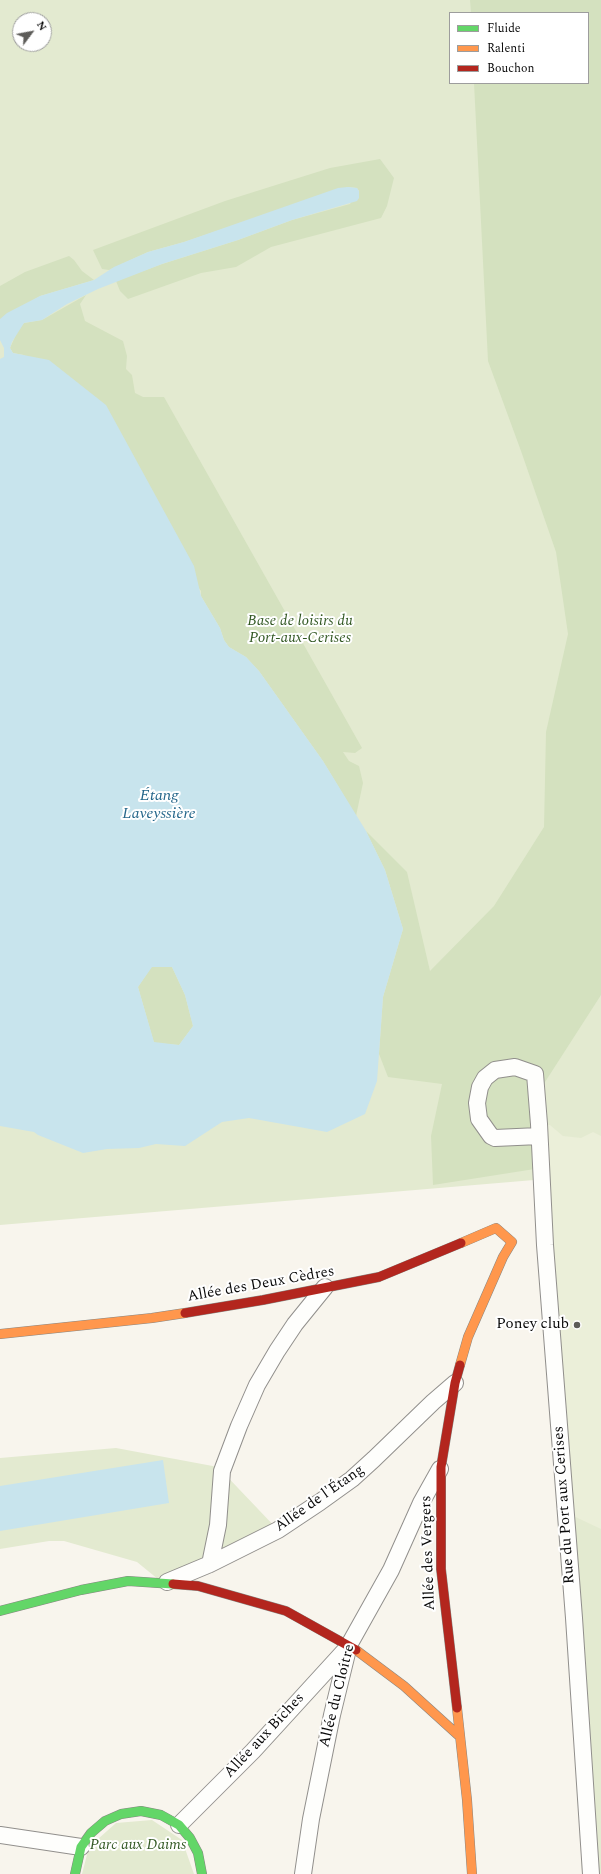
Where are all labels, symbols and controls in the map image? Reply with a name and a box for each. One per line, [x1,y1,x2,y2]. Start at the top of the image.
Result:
north arrow [12,12,52,52]
legend [449,12,589,84]
text: N [32,18,51,34]
text: Fluide [487,19,521,38]
text: Ralenti [487,39,525,58]
text: Bouchon [487,59,534,78]
park label: Base de loisirs du Port-aux-Cerises [247,613,353,648]
water label: Étang Laveyssière [122,787,196,825]
street label: Allée des Deux Cèdres [186,1263,336,1307]
place label: Poney club [496,1316,569,1334]
marker: Poney club [572,1320,582,1330]
street label: Rue du Port aux Cerises [551,1425,579,1585]
street label: Allée de l'Étang [272,1462,368,1536]
street label: Allée des Vergers [418,1495,440,1611]
street label: Allée du Cloître [317,1643,359,1749]
street label: Allée aux Biches [221,1690,309,1782]
park label: Parc aux Daims [90,1837,186,1855]

